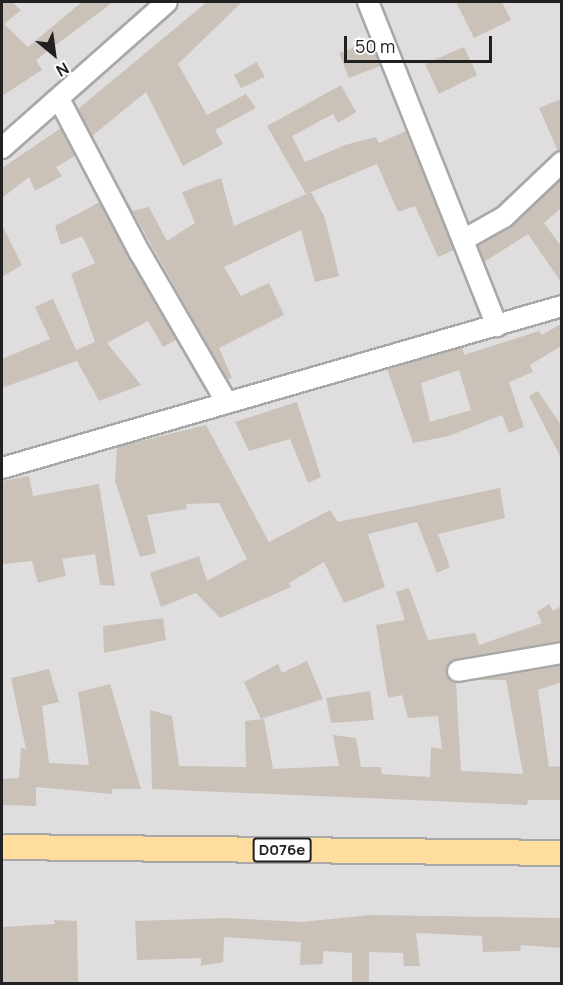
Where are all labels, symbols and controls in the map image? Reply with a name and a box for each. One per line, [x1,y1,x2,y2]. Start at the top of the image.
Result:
north arrow [24,24,84,84]
scale bar [347,24,496,62]
text: 50 m [355,34,395,58]
text: N [52,57,73,82]
road number: D076e [252,838,312,862]

